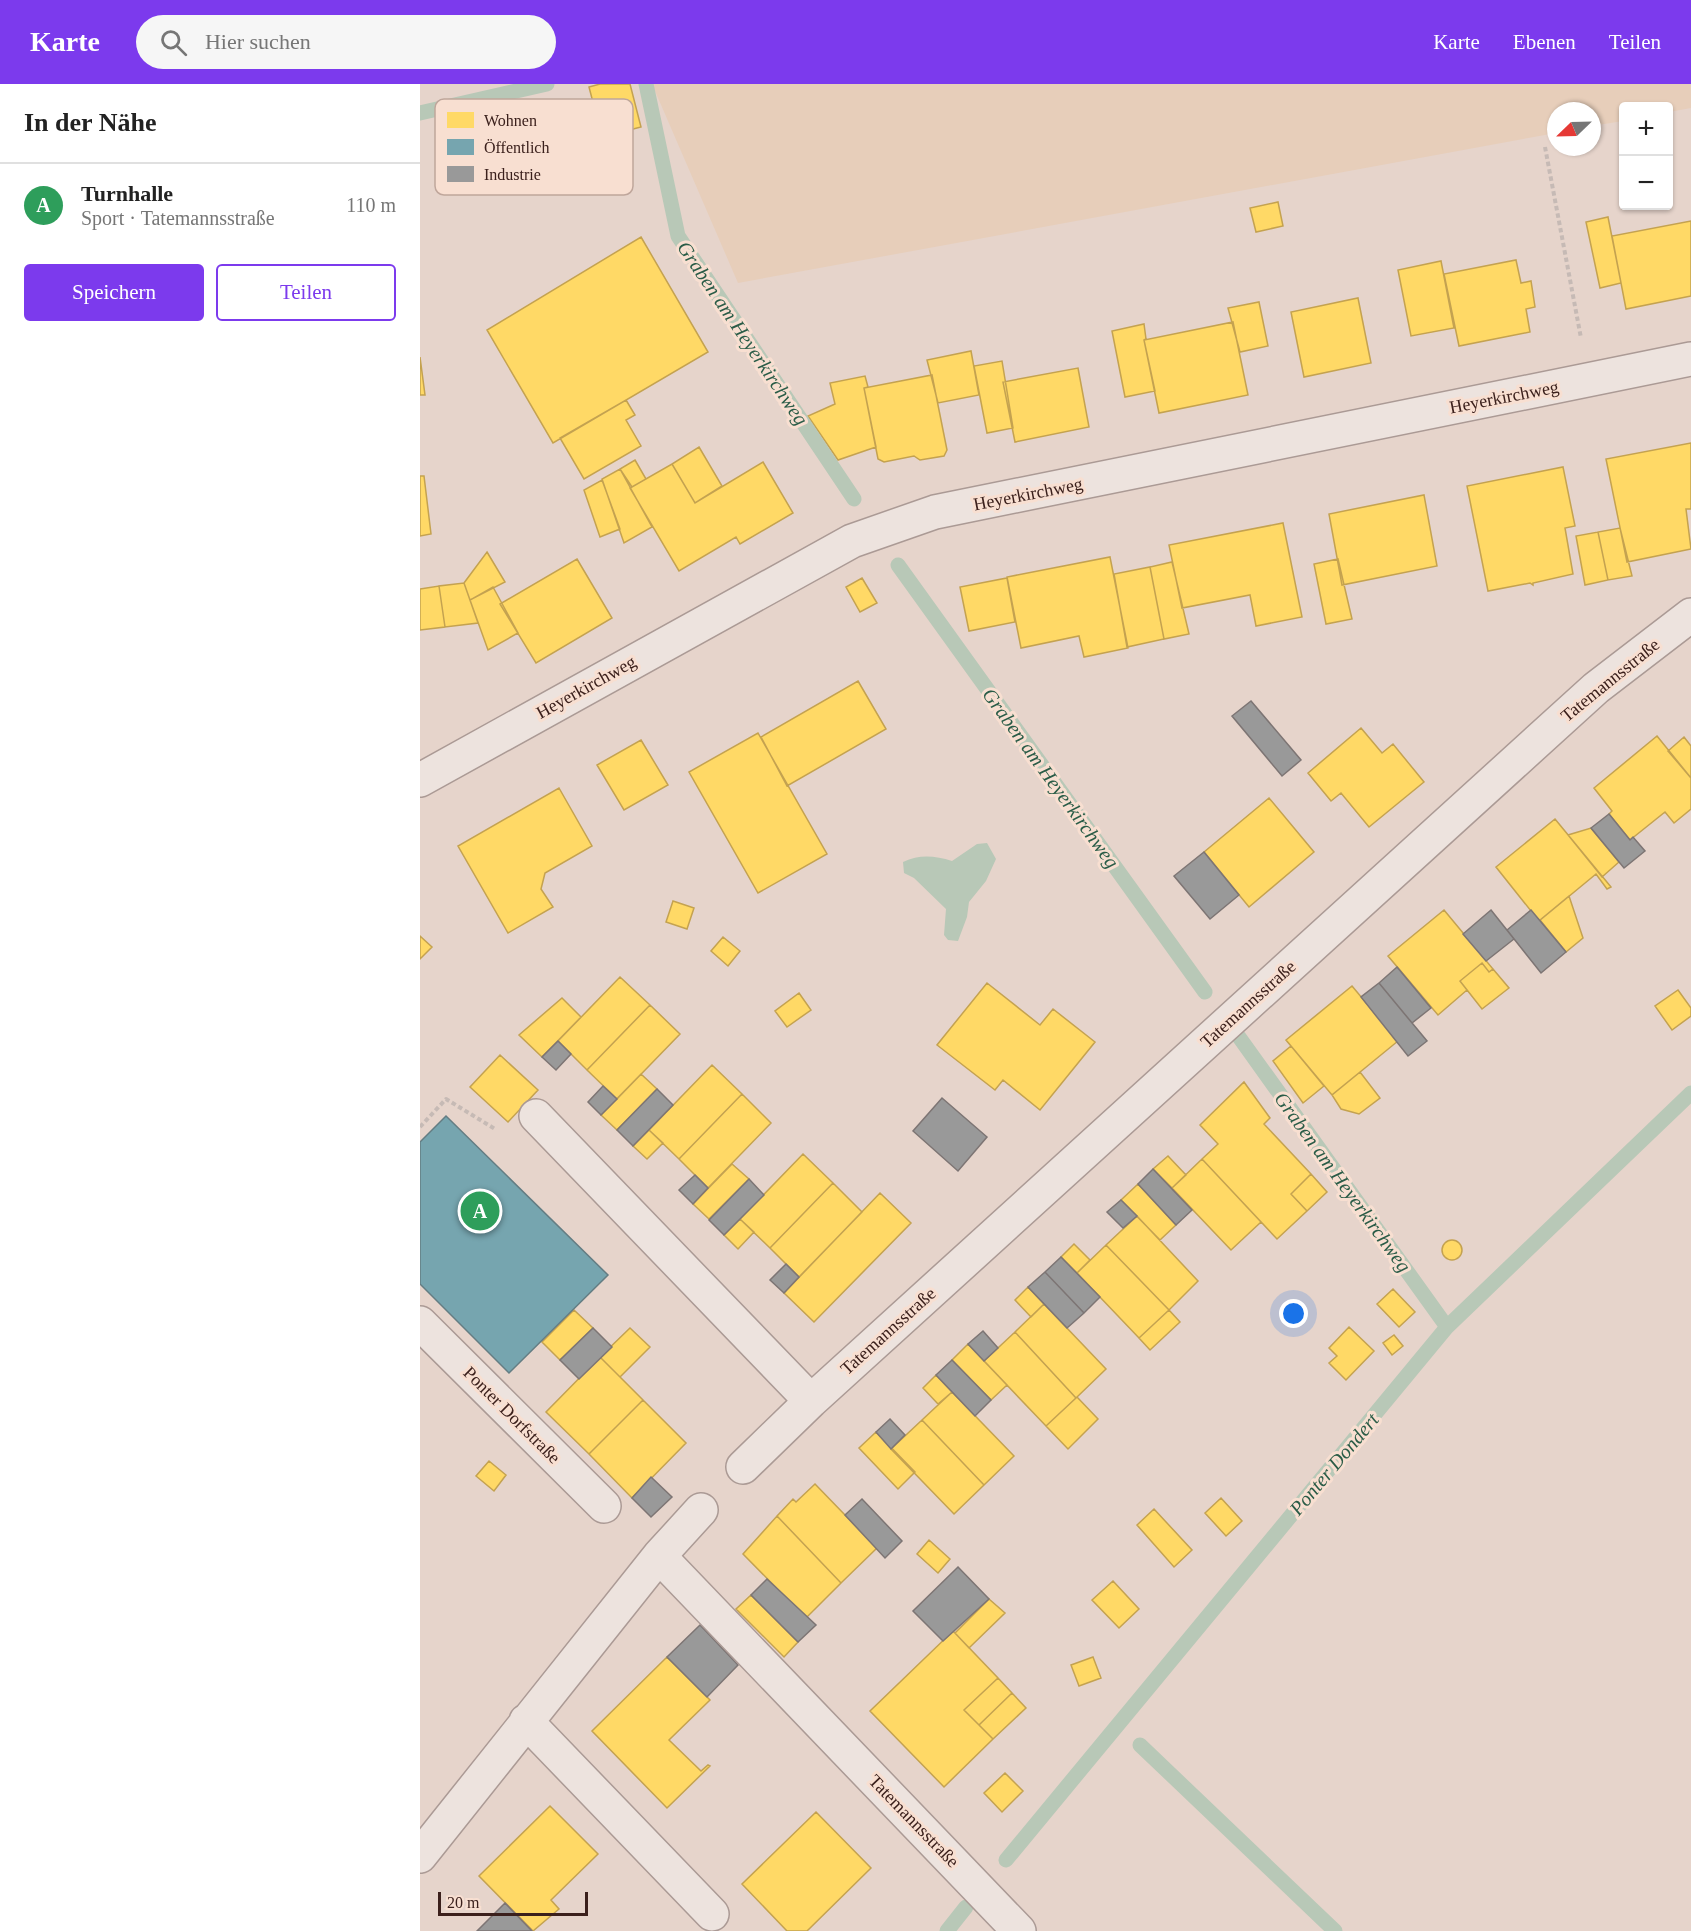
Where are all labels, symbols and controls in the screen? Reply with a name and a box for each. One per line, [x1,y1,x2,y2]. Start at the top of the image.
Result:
search box [136,15,556,69]
text: Karte [30,26,100,57]
icon: search [157,26,190,59]
text: Hier suchen [205,29,311,54]
text: Karte [1433,30,1480,54]
text: Ebenen [1513,30,1576,54]
text: Teilen [1609,30,1661,54]
legend [435,99,633,195]
north arrow [1547,102,1601,156]
map controls [1619,102,1673,210]
button: + [1619,102,1673,156]
text: In der Nähe [24,108,156,137]
text: Wohnen [484,112,537,129]
text: Öffentlich [484,139,549,156]
button: − [1619,156,1673,210]
text: Industrie [484,166,541,183]
text: Turnhalle [81,181,173,206]
text: A [36,194,51,216]
text: 110 m [346,194,396,216]
text: Sport · Tatemannsstraße [81,207,275,229]
water label: Graben am Heyerkirchweg [672,237,813,430]
button: Speichern [24,264,204,321]
button: Teilen [216,264,396,321]
street label: Heyerkirchweg [1448,377,1560,417]
street label: Heyerkirchweg [972,474,1084,514]
street label: Tatemannsstraße [1557,634,1663,726]
street label: Heyerkirchweg [533,651,639,723]
water label: Graben am Heyerkirchweg [978,684,1124,873]
street label: Tatemannsstraße [1196,956,1300,1052]
water label: Graben am Heyerkirchweg [1270,1088,1416,1277]
pin: A [460,1188,500,1234]
street label: Tatemannsstraße [836,1283,940,1379]
your location [1279,1299,1308,1328]
street label: Ponter Dorfstraße [460,1363,564,1467]
water label: Ponter Dondert [1284,1408,1383,1520]
street label: Tatemannsstraße [865,1771,963,1871]
scale bar [438,1889,588,1916]
text: 20 m [447,1894,479,1911]

